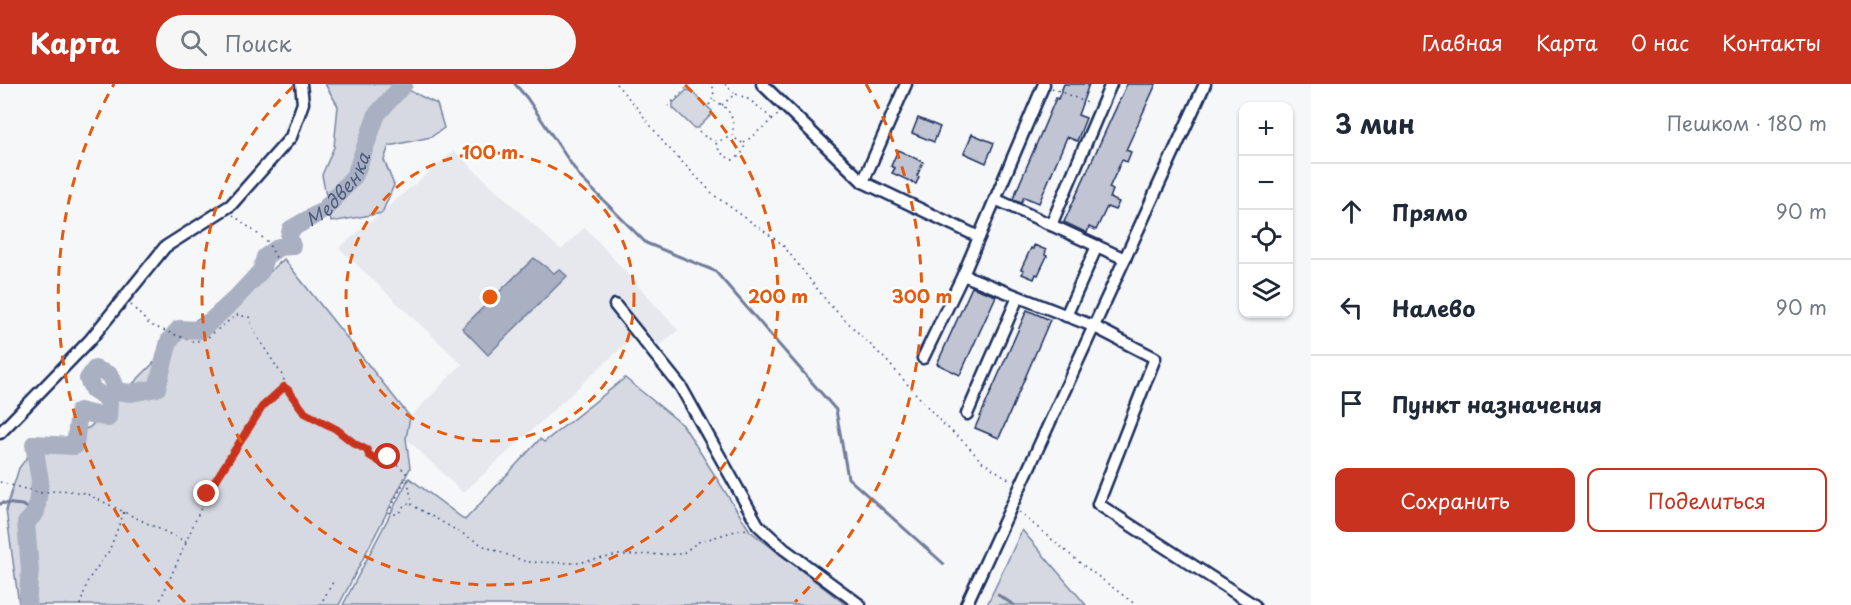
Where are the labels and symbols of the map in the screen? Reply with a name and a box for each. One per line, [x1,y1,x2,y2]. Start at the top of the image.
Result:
text: 100 m [462,138,518,165]
water label: Медвенка [300,148,376,232]
text: 200 m [748,282,808,309]
text: 300 m [892,282,952,309]
centre of rings [480,287,500,307]
route start [374,443,400,469]
route end [193,480,219,506]

